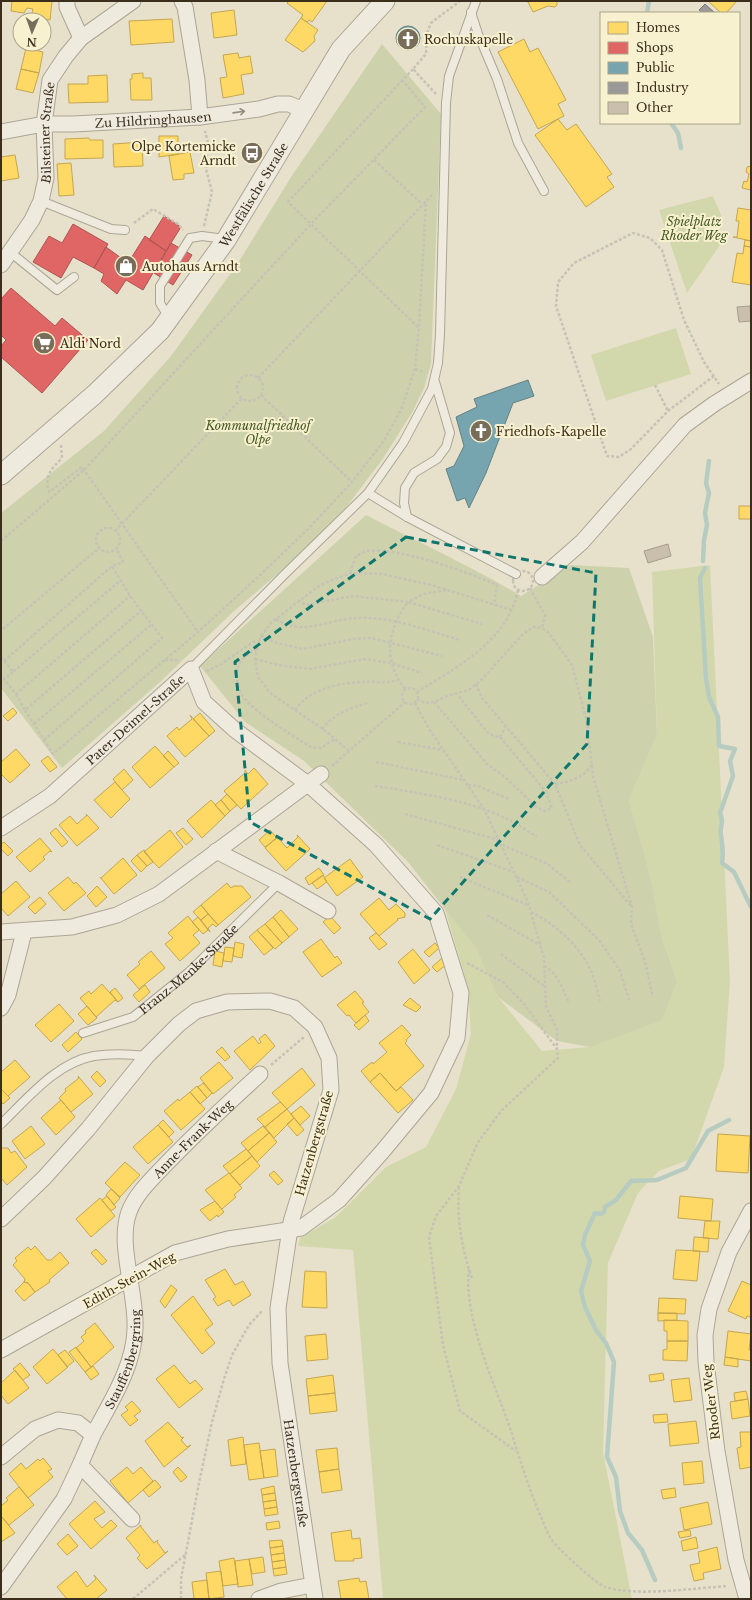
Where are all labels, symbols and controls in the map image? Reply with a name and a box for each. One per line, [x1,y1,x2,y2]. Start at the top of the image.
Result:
north arrow [12,12,52,52]
legend [600,12,740,124]
text: Homes [636,20,680,35]
church icon: Rochuskapelle [395,26,421,52]
place label: Rochuskapelle [424,32,513,47]
text: N [26,35,37,49]
text: Shops [636,40,673,55]
text: Public [636,60,675,75]
text: Industry [636,80,689,95]
street label: Bilsteiner Straße [36,81,57,185]
text: Other [636,100,673,115]
street label: Zu Hildringhausen [94,108,212,130]
one-way arrow [232,108,245,116]
place label: Olpe Kortemicke Arndt [131,139,236,168]
street label: Westfälische Straße [215,139,291,251]
bus stop icon: Olpe Kortemicke Arndt [239,140,265,166]
park label: Spielplatz Rhoder Weg [660,214,729,243]
shop icon: Autohaus Arndt [113,253,139,279]
place label: Autohaus Arndt [141,259,239,274]
supermarket icon: Aldi Nord [31,330,57,356]
place label: Aldi Nord [59,336,121,351]
park label: Kommunalfriedhof Olpe [204,418,314,447]
church icon: Friedhofs-Kapelle [468,418,494,444]
place label: Friedhofs-Kapelle [496,424,606,439]
street label: Pater-Deimel-Straße [83,671,188,768]
street label: Franz-Menke-Straße [136,920,241,1017]
street label: Hatzenbergstraße [292,1088,336,1198]
street label: Anne-Frank-Weg [149,1095,236,1182]
street label: Edith-Stein-Weg [80,1248,178,1312]
street label: Stauffenbergring [101,1308,143,1411]
street label: Rhoder Weg [699,1362,723,1441]
street label: Hatzenbergstraße [281,1418,312,1529]

